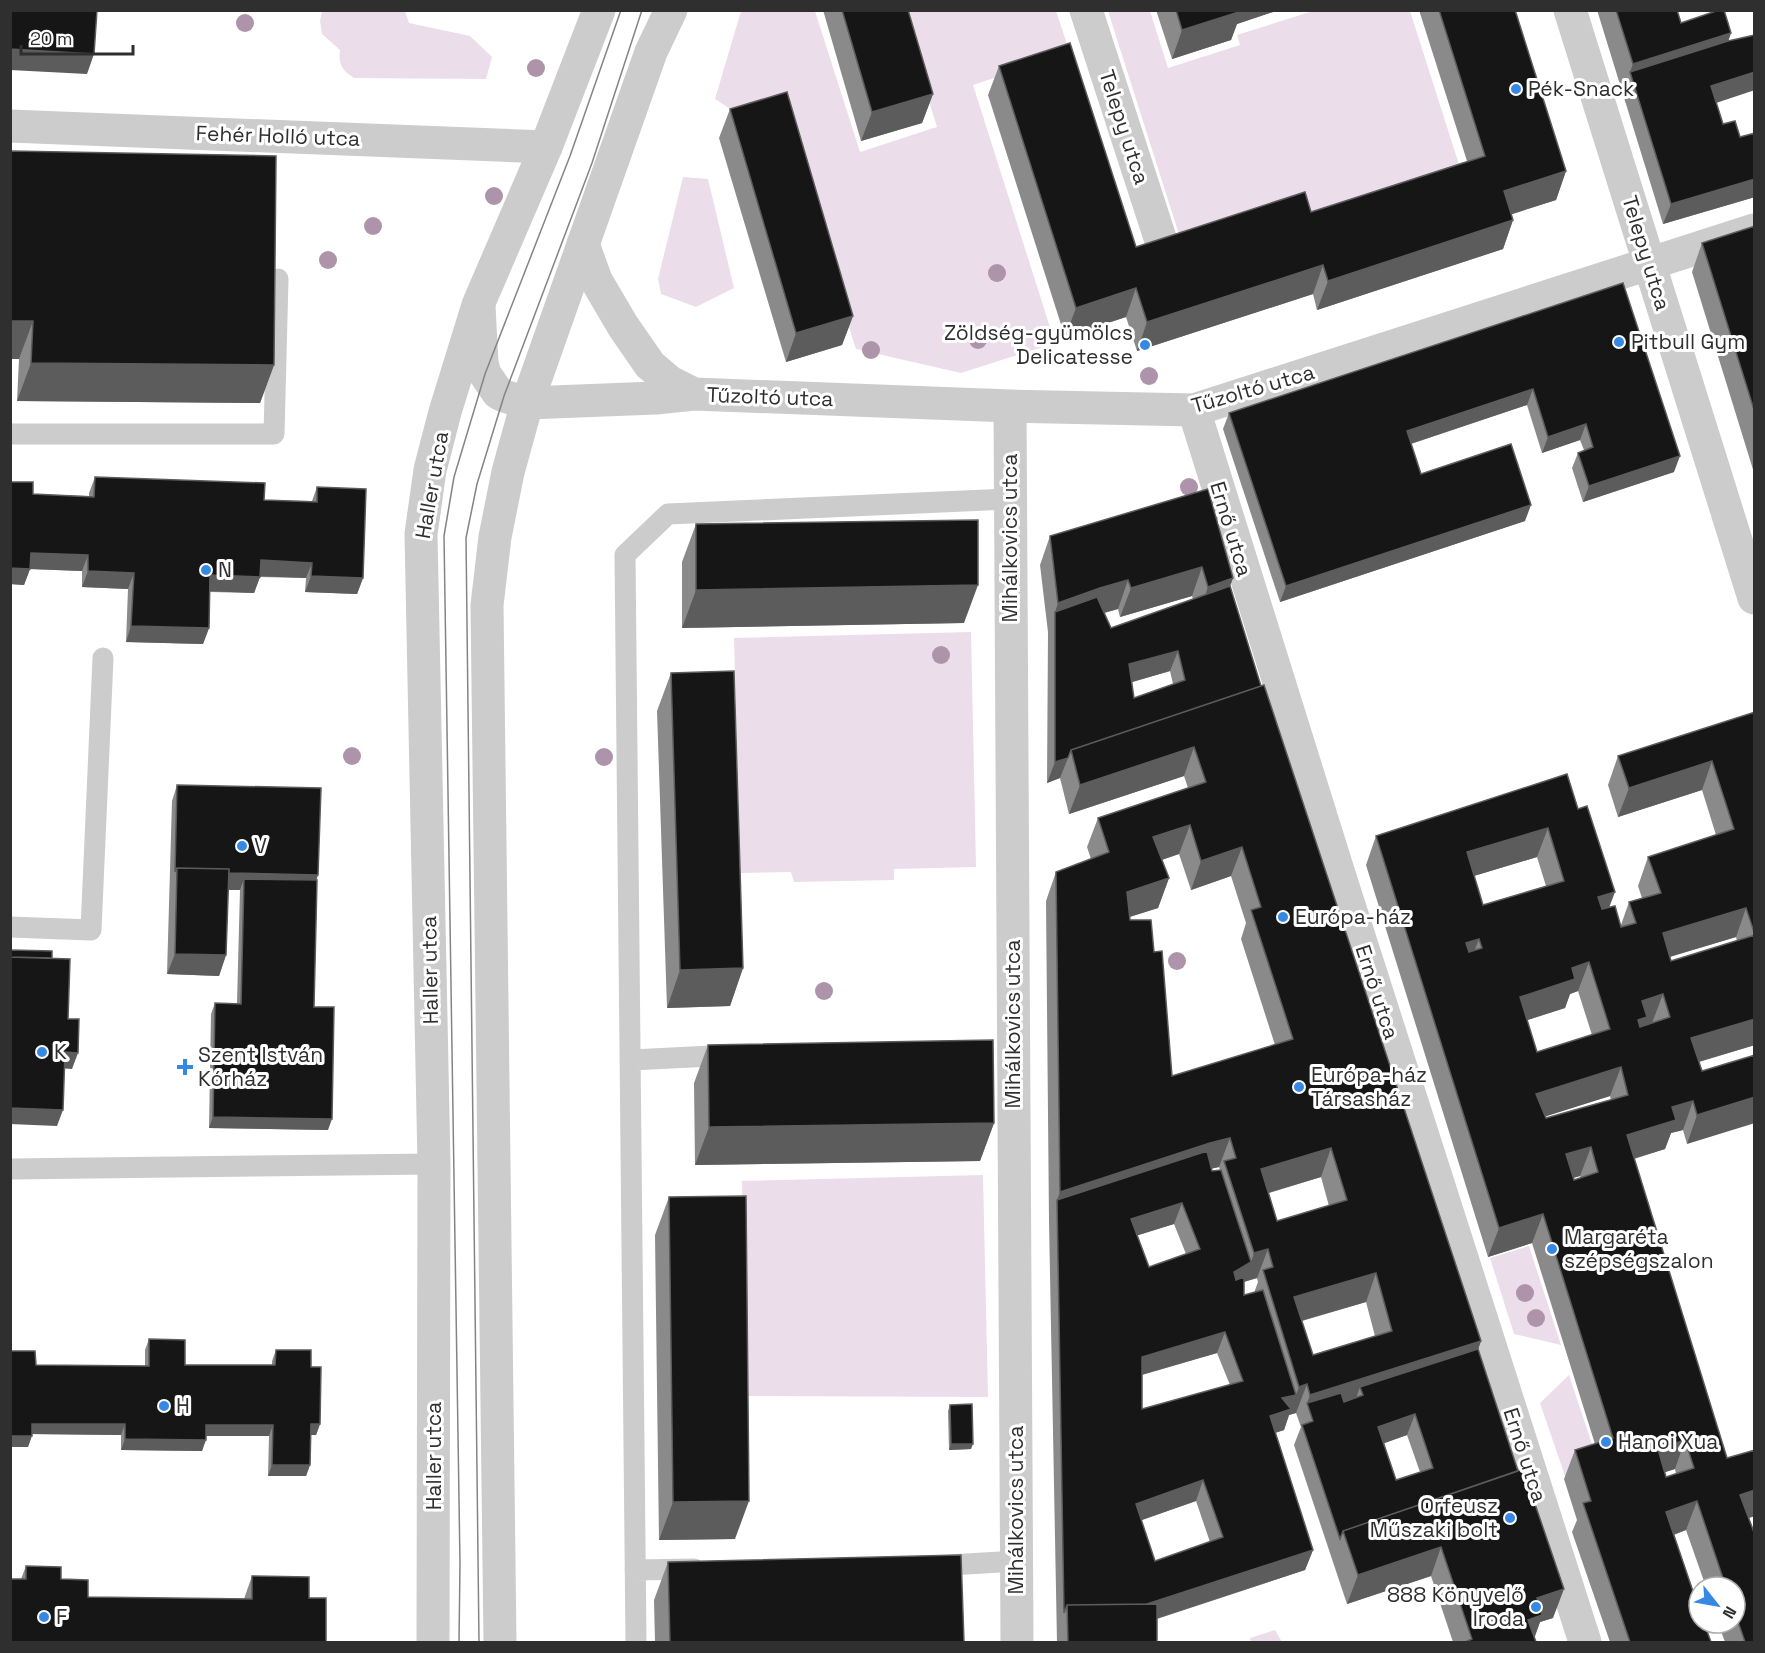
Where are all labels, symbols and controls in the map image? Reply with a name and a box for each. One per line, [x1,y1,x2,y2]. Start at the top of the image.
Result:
scale bar [21,18,134,56]
text: 20 m [30,27,73,50]
street label: Telepy utca [1093,66,1156,188]
place label: Pék-Snack [1528,75,1634,102]
marker: Pék-Snack [1509,82,1523,96]
street label: Fehér Holló utca [195,119,361,152]
street label: Telepy utca [1616,192,1677,314]
place label: Zöldség-gyümölcs Delicatesse [944,319,1133,370]
place label: Pitbull Gym [1631,328,1745,355]
marker: Pitbull Gym [1612,335,1626,349]
marker: Zöldség-gyümölcs Delicatesse [1138,338,1152,352]
street label: Tűzoltó utca [1188,358,1317,419]
street label: Tűzoltó utca [706,381,834,412]
street label: Haller utca [409,429,454,541]
street label: Mihálkovics utca [996,454,1023,622]
street label: Ernő utca [1204,478,1259,580]
place label: N [218,556,232,583]
marker: N [199,563,213,577]
place label: V [254,832,267,859]
marker: V [235,839,249,853]
place label: Európa-ház [1295,903,1411,930]
marker: Európa-ház [1276,910,1290,924]
street label: Haller utca [415,915,444,1025]
street label: Mihálkovics utca [999,940,1026,1108]
street label: Ernő utca [1350,941,1405,1043]
place label: K [54,1038,67,1065]
place label: Szent István Kórház [198,1041,323,1092]
marker: K [35,1045,49,1059]
marker: Szent István Kórház [176,1058,194,1076]
place label: Európa-ház Társasház [1311,1061,1427,1112]
marker: Európa-ház Társasház [1292,1080,1306,1094]
place label: Margaréta szépségszalon [1564,1223,1714,1274]
marker: Margaréta szépségszalon [1545,1242,1559,1256]
place label: H [176,1392,190,1419]
marker: H [157,1399,171,1413]
street label: Haller utca [420,1402,447,1510]
street label: Ernő utca [1498,1404,1553,1506]
street label: Mihálkovics utca [1002,1426,1029,1594]
place label: Hanoi Xua [1618,1428,1718,1455]
marker: Hanoi Xua [1599,1435,1613,1449]
place label: Orfeusz Műszaki bolt [1370,1492,1498,1543]
marker: Orfeusz Műszaki bolt [1503,1511,1517,1525]
north arrow [1687,1575,1747,1635]
place label: 888 Könyvelő Iroda [1387,1581,1524,1632]
marker: 888 Könyvelő Iroda [1529,1600,1543,1614]
text: N [1718,1602,1741,1622]
place label: F [56,1603,67,1630]
marker: F [37,1610,51,1624]

